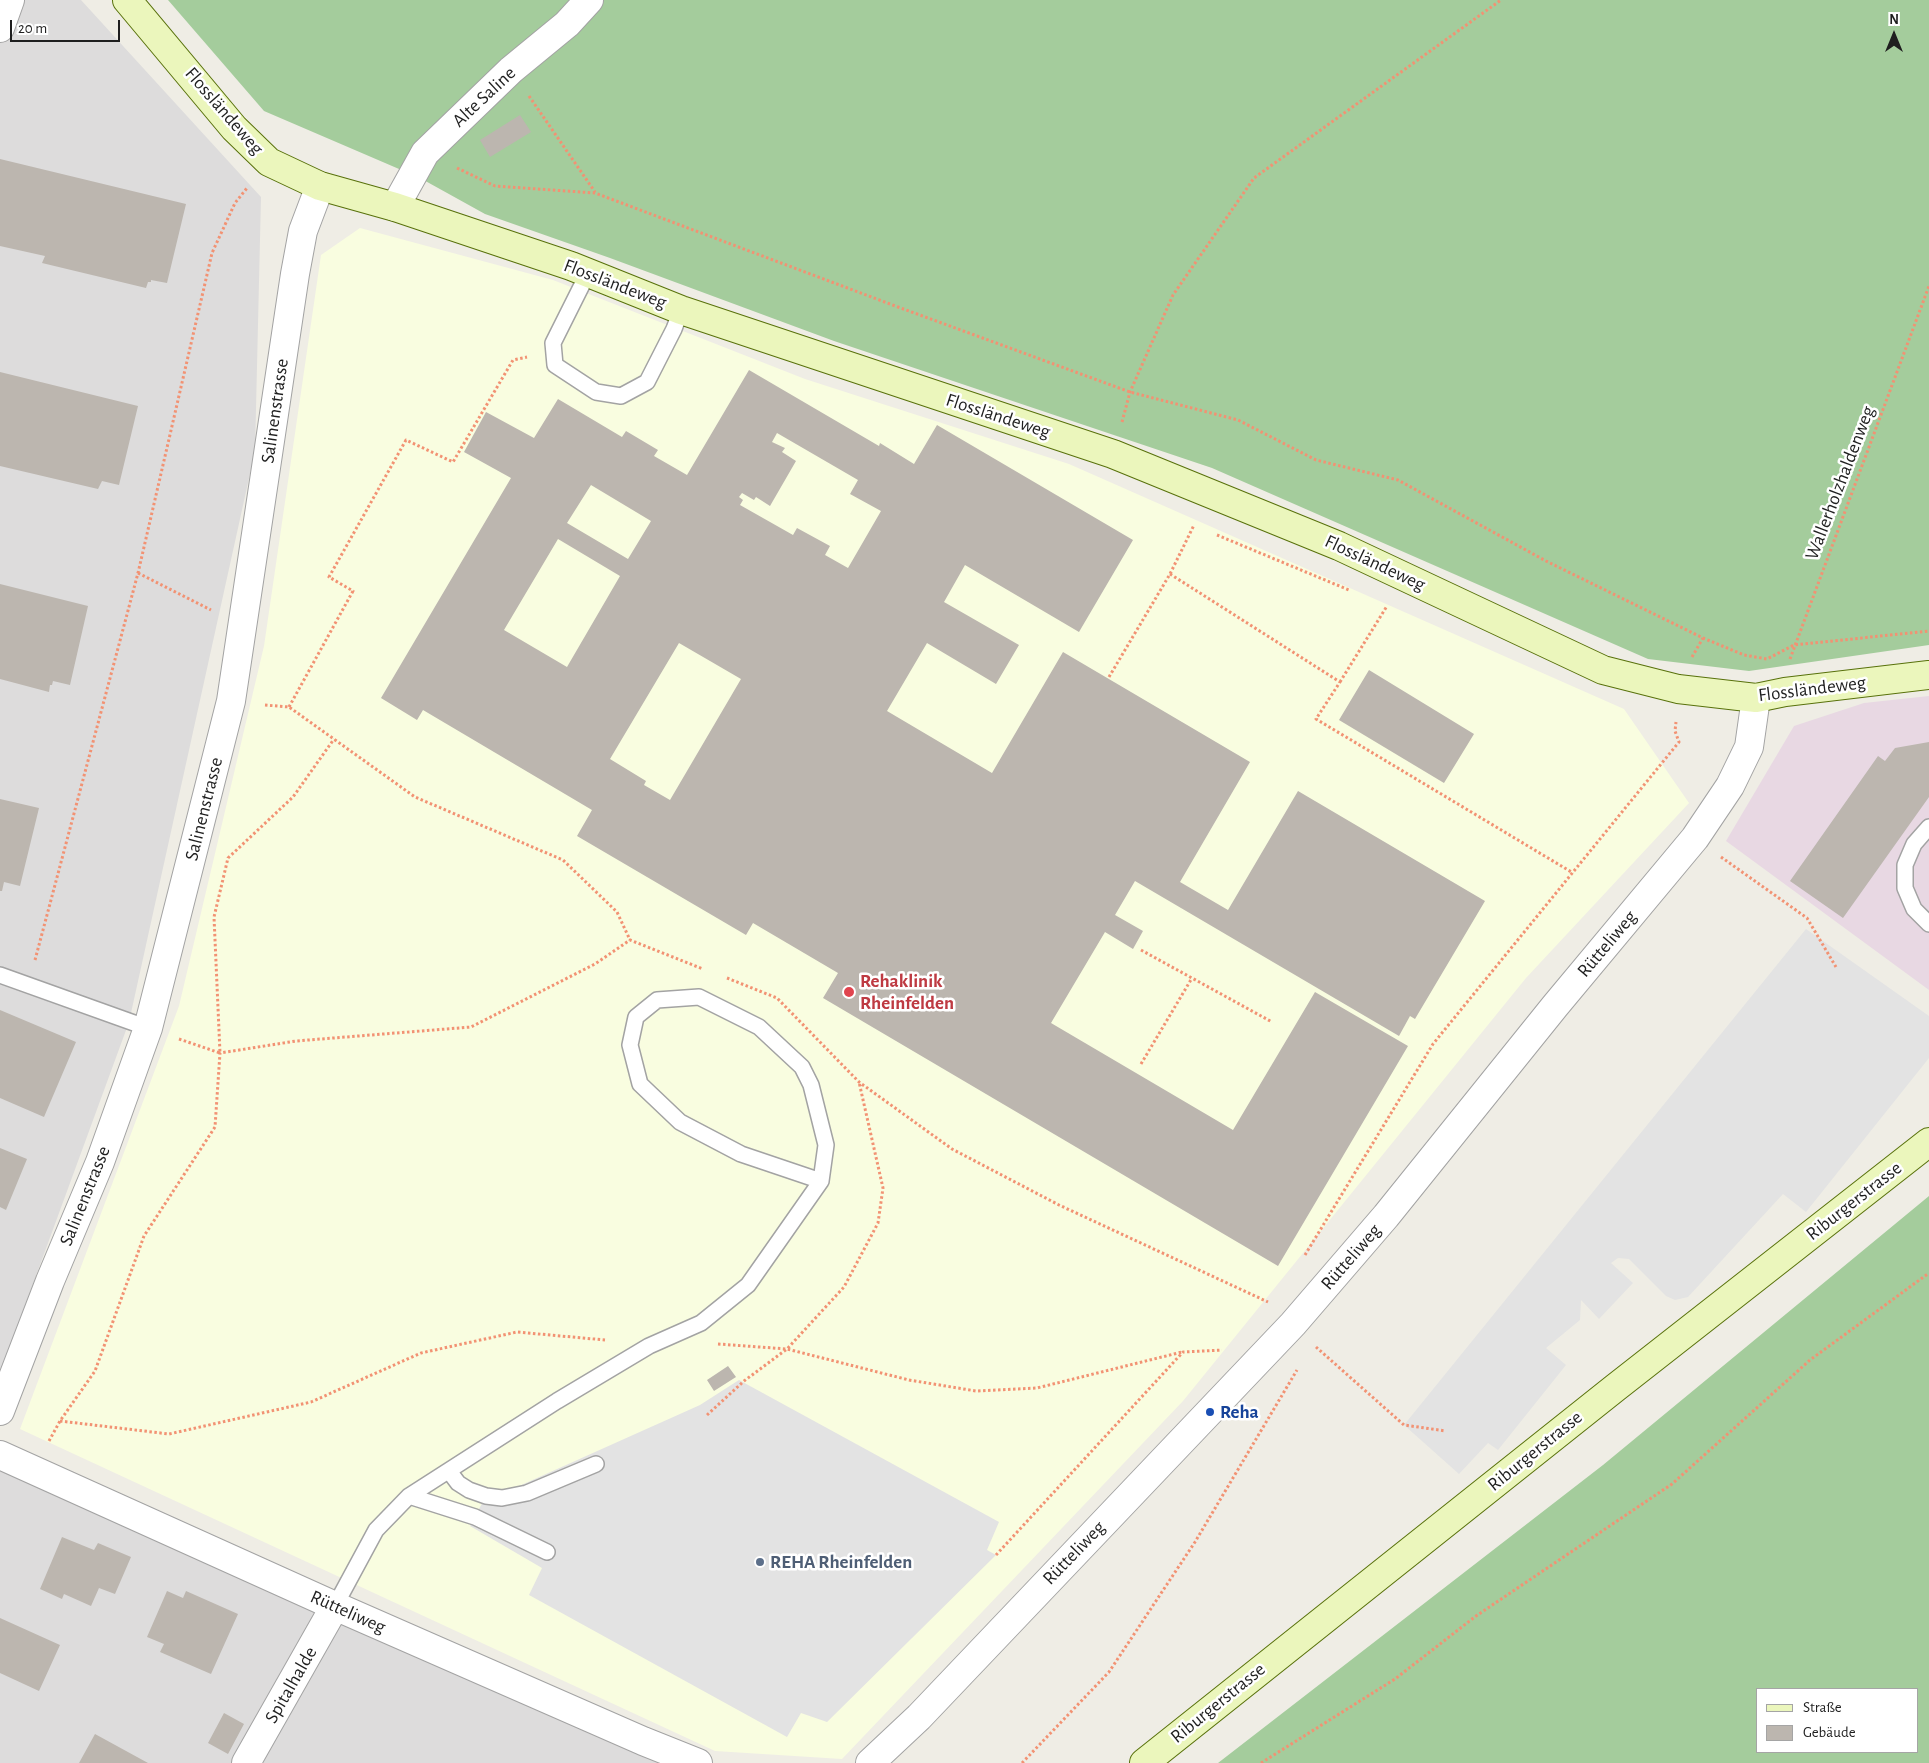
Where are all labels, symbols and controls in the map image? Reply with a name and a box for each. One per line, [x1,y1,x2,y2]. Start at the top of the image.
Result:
scale bar [12,10,122,42]
north arrow [1869,10,1919,60]
text: N [1889,13,1899,27]
text: 20 m [18,21,47,36]
street label: Alte Saline [447,62,521,132]
street label: Flossländeweg [180,63,268,159]
street label: Flossländeweg [560,254,670,314]
street label: Salinenstrasse [256,357,294,465]
street label: Flossländeweg [943,388,1053,444]
street label: Wallerholzhaldenweg [1800,403,1880,563]
street label: Flossländeweg [1321,530,1429,596]
street label: Flossländeweg [1757,671,1867,707]
street label: Salinenstrasse [180,755,228,863]
street label: Rütteliweg [1573,906,1641,982]
place label: Rehaklinik Rheinfelden [860,970,954,1014]
marker: Rehaklinik Rheinfelden [842,985,856,999]
street label: Salinenstrasse [55,1143,115,1249]
street label: Riburgerstrasse [1802,1157,1906,1245]
street label: Rütteliweg [1316,1219,1386,1295]
place label: Reha [1220,1401,1259,1423]
marker: Reha [1204,1406,1216,1418]
street label: Riburgerstrasse [1483,1406,1587,1496]
street label: Rütteliweg [1038,1516,1110,1590]
place label: REHA Rheinfelden [770,1551,912,1573]
marker: REHA Rheinfelden [754,1556,766,1568]
street label: Rütteliweg [307,1585,389,1639]
street label: Spitalhalde [260,1643,322,1727]
street label: Riburgerstrasse [1166,1658,1270,1748]
legend [1756,1688,1919,1753]
text: Straße [1803,1700,1842,1715]
text: Gebäude [1803,1725,1856,1740]

